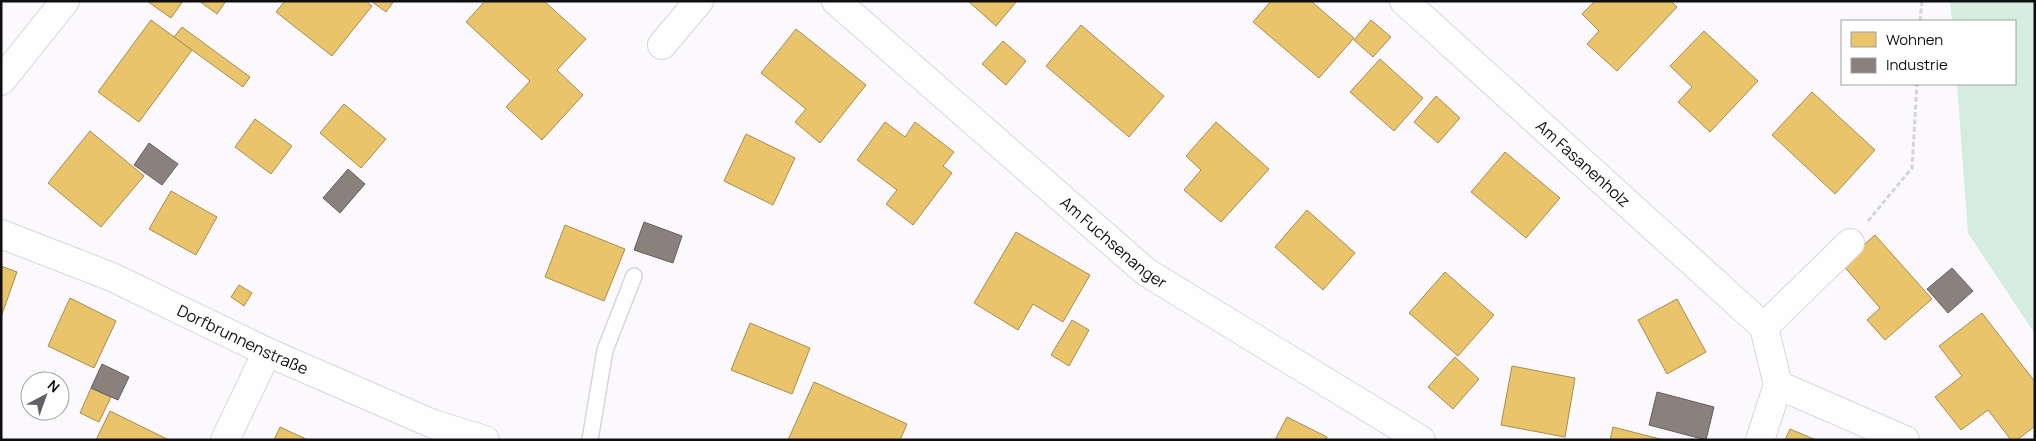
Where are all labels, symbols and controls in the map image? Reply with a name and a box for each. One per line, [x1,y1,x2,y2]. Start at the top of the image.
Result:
legend [1841,20,2016,85]
text: Wohnen [1886,29,1943,50]
text: Industrie [1886,54,1948,75]
street label: Am Fasanenholz [1531,115,1635,212]
street label: Am Fuchsenanger [1056,191,1171,293]
street label: Dorfbrunnenstraße [173,299,312,380]
north arrow [20,371,70,421]
text: N [44,375,64,396]

